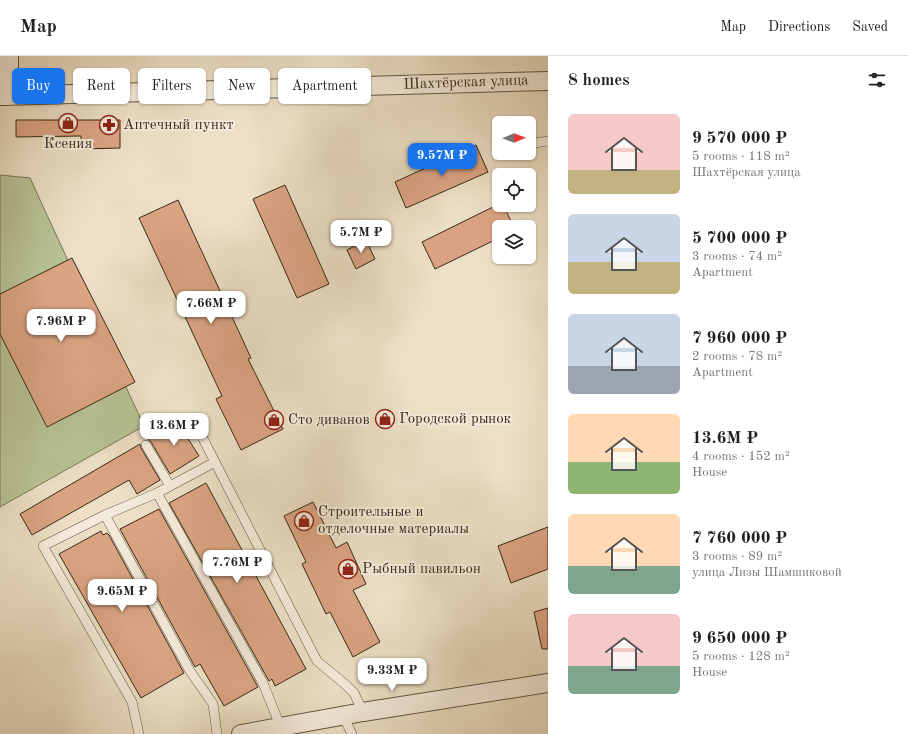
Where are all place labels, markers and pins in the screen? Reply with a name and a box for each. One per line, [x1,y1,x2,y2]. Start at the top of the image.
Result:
shop icon: Ксения [57,112,79,134]
pharmacy icon: Аптечный пункт [98,114,120,136]
place label: Аптечный пункт [123,118,234,133]
place label: Ксения [44,137,92,152]
pin: 9.57M ₽ [405,143,479,177]
pin: 5.7M ₽ [328,220,394,254]
pin: 7.66M ₽ [174,291,248,325]
pin: 7.96M ₽ [24,309,98,343]
shop icon: Городской рынок [374,408,396,430]
shop icon: Сто диванов [263,409,285,431]
place label: Городской рынок [399,412,512,427]
pin: 13.6M ₽ [137,413,211,447]
place label: Сто диванов [288,413,370,428]
place label: Строительные и отделочные материалы [318,505,469,537]
shop icon: Строительные и отделочные материалы [293,510,315,532]
pin: 7.76M ₽ [200,550,274,584]
shop icon: Рыбный павильон [337,558,359,580]
place label: Рыбный павильон [362,562,481,577]
pin: 9.65M ₽ [85,579,159,613]
pin: 9.33M ₽ [355,658,429,692]

